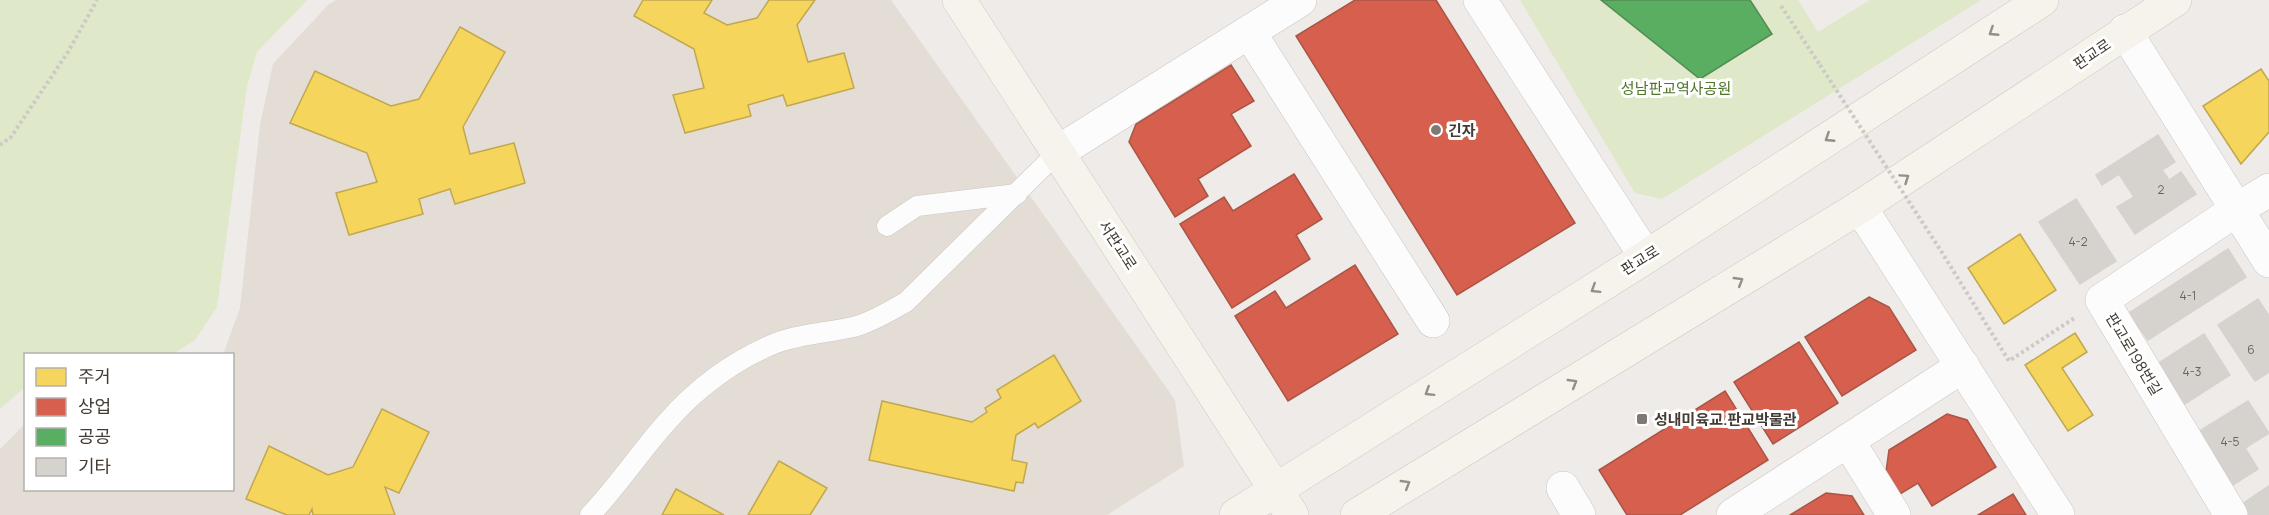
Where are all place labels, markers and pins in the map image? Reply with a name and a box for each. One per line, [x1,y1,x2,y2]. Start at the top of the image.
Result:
place label: 긴자 [1448,120,1476,141]
marker: 긴자 [1429,123,1443,137]
place label: 성내미육교.판교박물관 [1654,409,1797,430]
marker: 성내미육교.판교박물관 [1635,412,1649,426]

